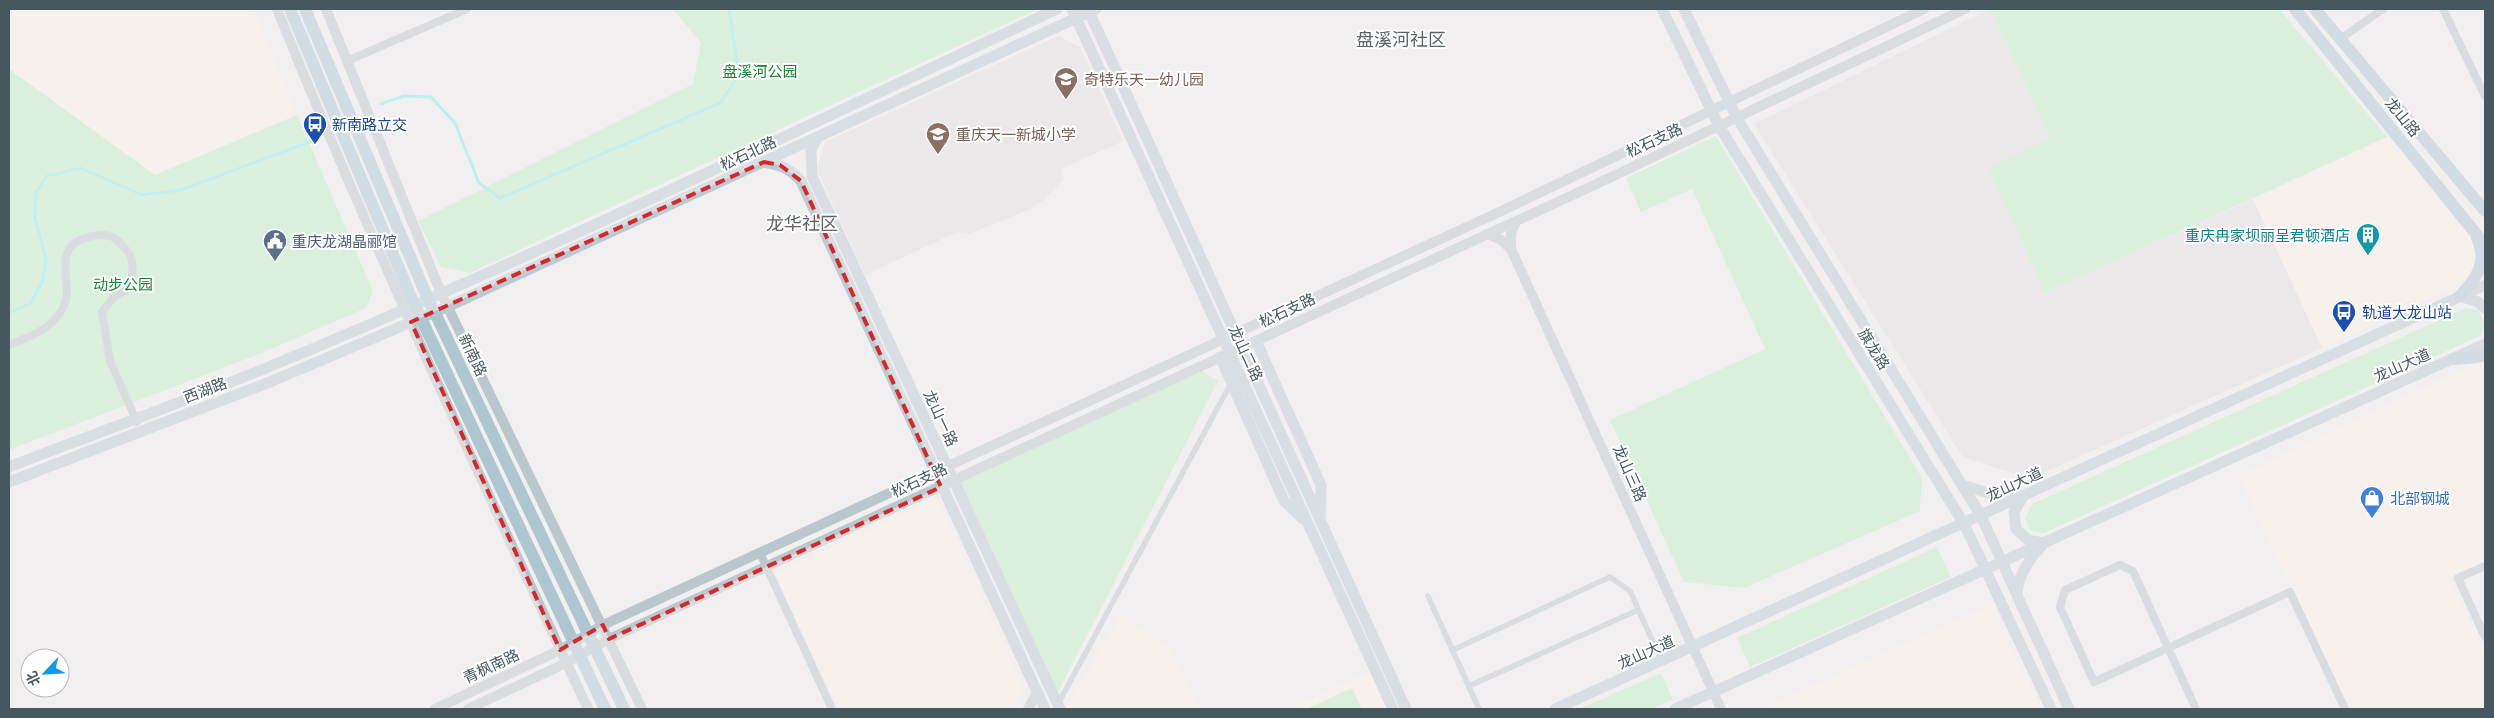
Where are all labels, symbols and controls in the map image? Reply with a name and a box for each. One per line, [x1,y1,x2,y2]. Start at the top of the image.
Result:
district label: 盘溪河社区 [1356,27,1446,52]
park label: 盘溪河公园 [722,61,798,82]
school or university icon: 奇特乐天一幼儿园 [1053,66,1079,100]
place label: 奇特乐天一幼儿园 [1084,69,1204,90]
street label: 龙山路 [2381,93,2425,141]
bus stop icon: 新南路立交 [302,111,328,145]
place label: 新南路立交 [332,114,407,135]
street label: 松石支路 [1622,118,1686,162]
school or university icon: 重庆天一新城小学 [925,121,951,155]
place label: 重庆天一新城小学 [956,124,1076,145]
street label: 松石北路 [716,131,780,175]
district label: 龙华社区 [766,211,838,236]
building icon: 重庆冉家坝丽呈君顿酒店 [2355,222,2381,256]
place label: 重庆冉家坝丽呈君顿酒店 [2185,225,2350,246]
public building icon: 重庆龙湖晶郦馆 [262,228,288,262]
place label: 重庆龙湖晶郦馆 [292,231,397,252]
park label: 动步公园 [93,274,153,295]
street label: 松石支路 [1255,288,1319,332]
bus stop icon: 轨道大龙山站 [2331,299,2357,333]
place label: 轨道大龙山站 [2362,302,2452,323]
street label: 龙山二路 [1224,321,1268,385]
street label: 旗龙路 [1853,324,1895,374]
street label: 新南路 [454,330,492,380]
street label: 龙山大道 [2370,343,2434,387]
street label: 西湖路 [180,372,230,408]
street label: 龙山一路 [919,386,963,450]
street label: 龙山三路 [1608,441,1652,505]
street label: 松石支路 [887,458,951,502]
street label: 龙山大道 [1982,462,2046,506]
shop icon: 北部钢城 [2359,485,2385,519]
place label: 北部钢城 [2390,488,2450,509]
street label: 龙山大道 [1614,630,1678,674]
street label: 青枫南路 [459,644,523,688]
north arrow [20,648,70,698]
text: 北 [22,668,44,689]

